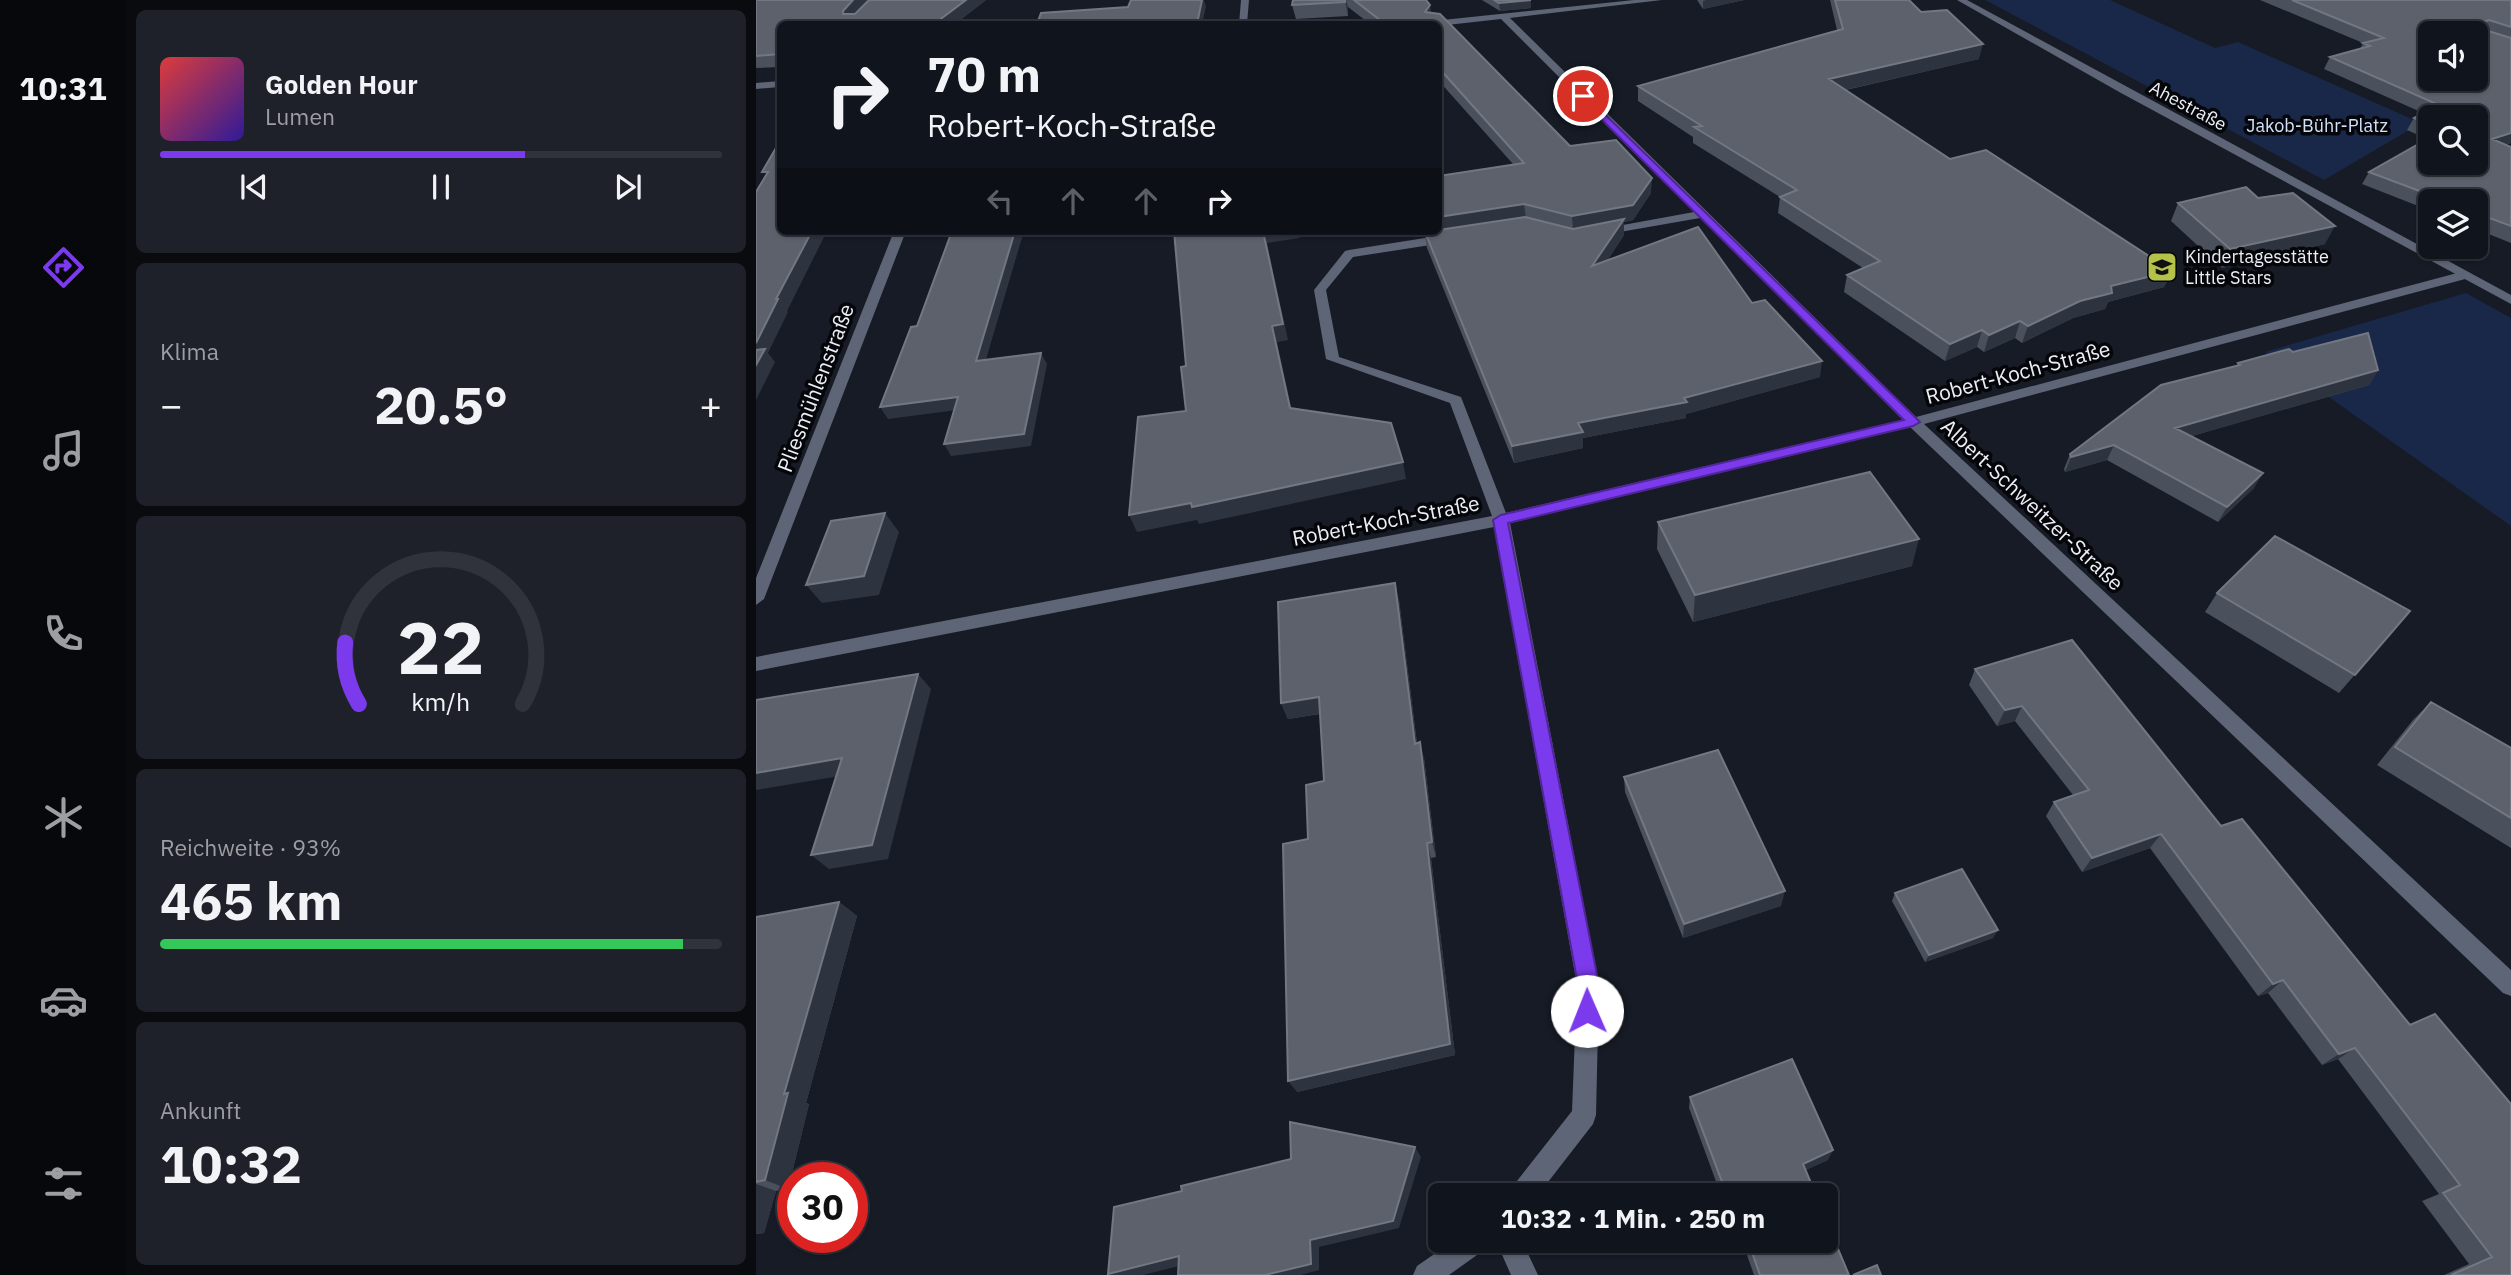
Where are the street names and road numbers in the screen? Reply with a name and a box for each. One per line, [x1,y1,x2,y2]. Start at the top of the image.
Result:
street label: Ahestraße [2146,76,2231,136]
street label: Pliesmühlenstraße [770,300,860,476]
street label: Robert-Koch-Straße [1922,334,2113,410]
street label: Albert-Schweitzer-Straße [1935,412,2130,596]
street label: Robert-Koch-Straße [1290,488,1482,552]

